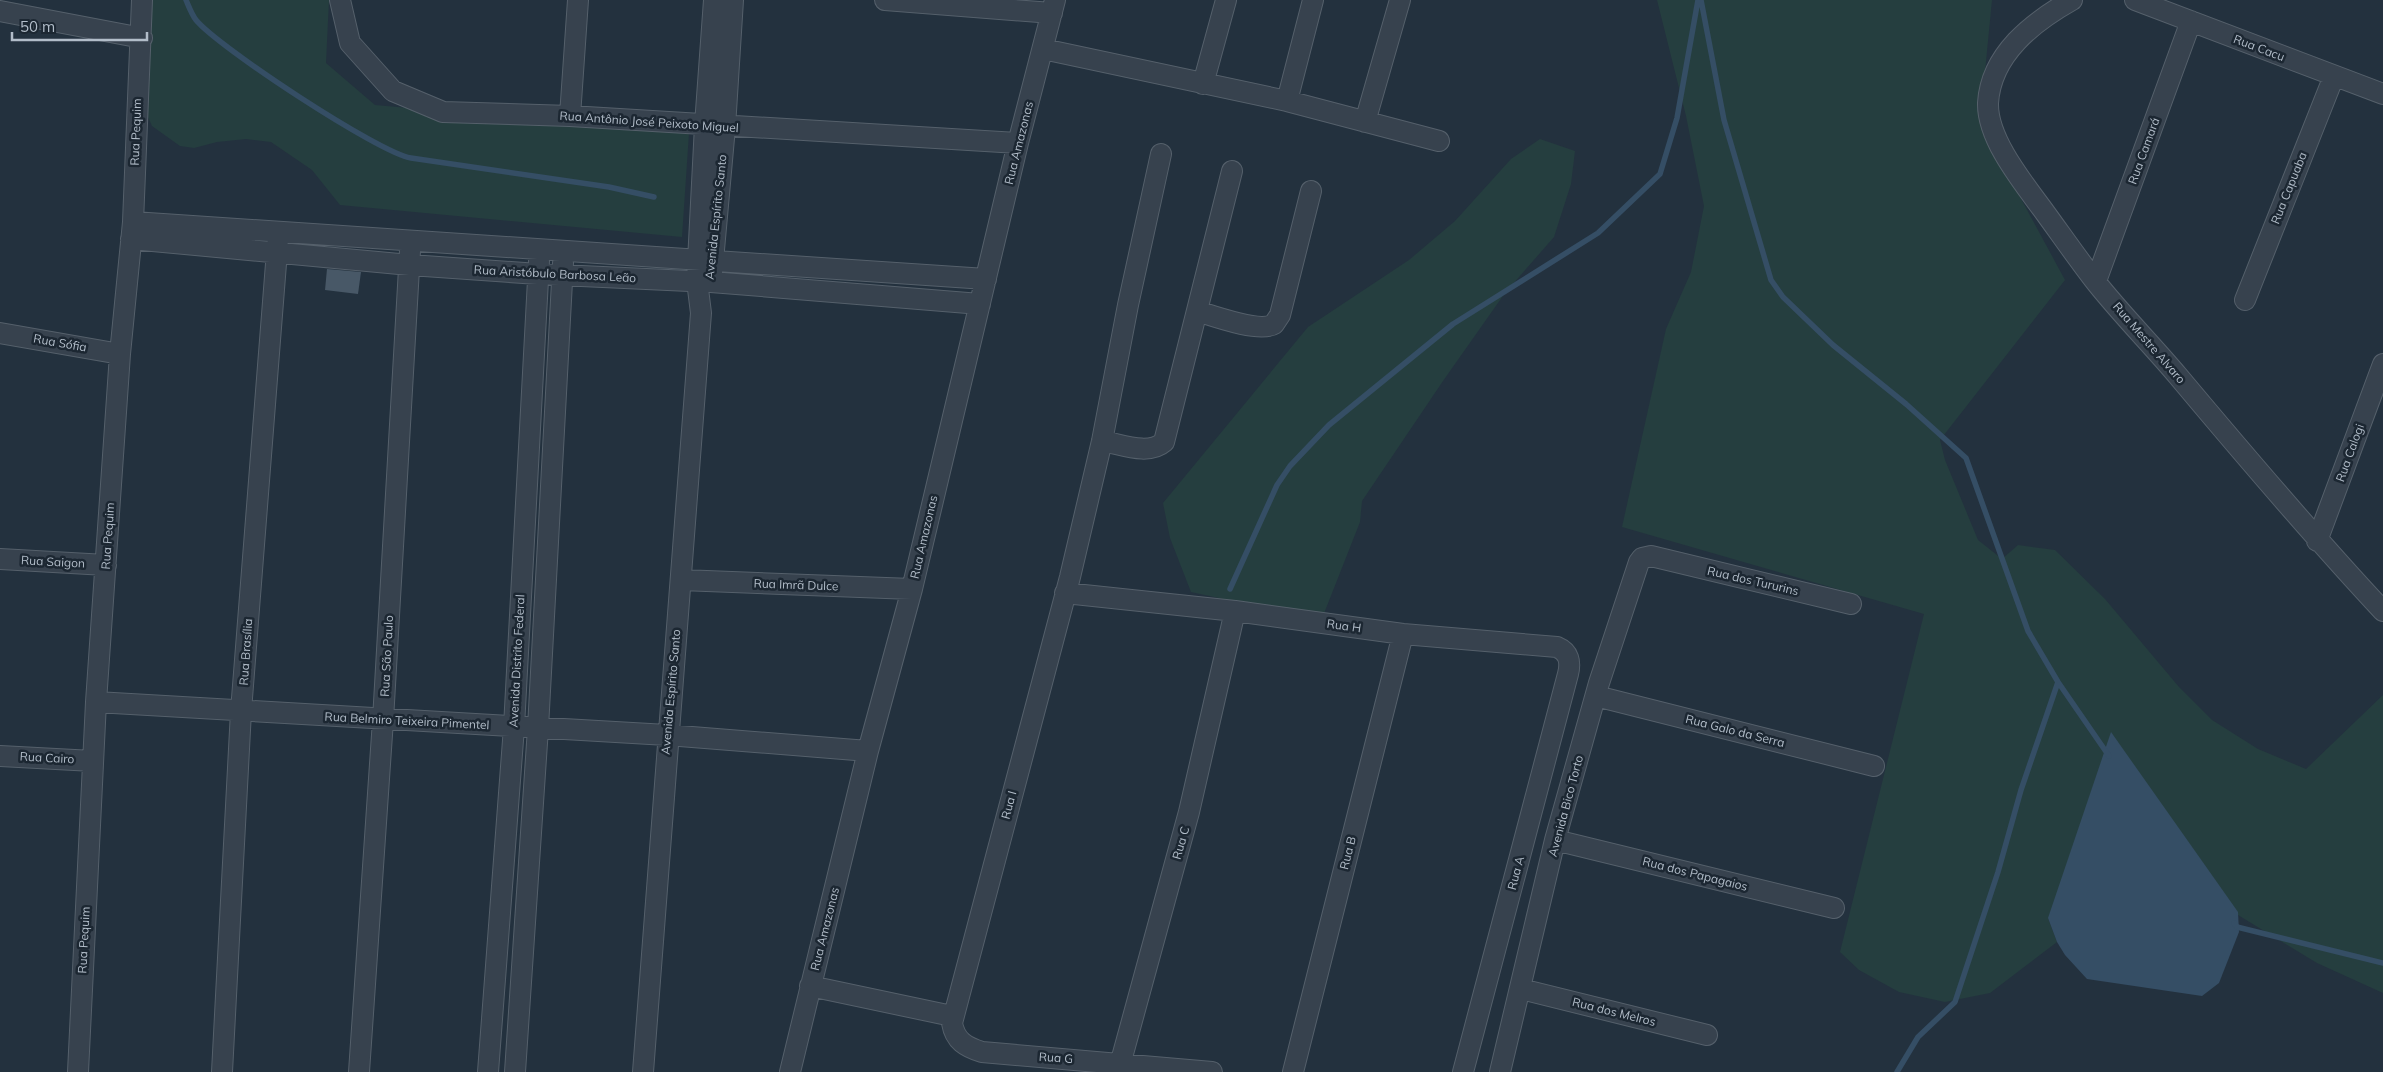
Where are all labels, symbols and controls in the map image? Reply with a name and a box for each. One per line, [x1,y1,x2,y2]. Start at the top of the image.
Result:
scale bar [12,10,148,42]
text: 50 m [20,17,55,36]
street label: Rua Cacu [2231,31,2287,64]
street label: Rua Pequim [127,98,144,166]
street label: Rua Amazonas [1001,100,1036,186]
street label: Rua Antônio José Peixoto Miguel [559,108,739,135]
street label: Rua Camará [2124,115,2163,186]
street label: Rua Capuaba [2267,150,2310,226]
street label: Avenida Espírito Santo [701,153,730,280]
street label: Rua Aristóbulo Barbosa Leão [473,262,637,285]
street label: Rua Mestre Alvaro [2110,299,2189,386]
street label: Rua Sófia [32,330,88,355]
street label: Rua Calogi [2332,422,2367,484]
street label: Rua Amazonas [907,494,940,580]
street label: Rua Pequim [98,502,117,570]
street label: Rua Saigon [21,552,85,571]
street label: Rua dos Tururins [1706,563,1800,598]
street label: Rua Imrã Dulce [753,576,839,593]
street label: Avenida Distrito Federal [506,594,527,728]
street label: Rua São Paulo [377,615,396,697]
street label: Rua H [1326,616,1362,635]
street label: Rua Brasília [236,618,255,686]
street label: Avenida Espírito Santo [658,629,683,755]
street label: Rua Belmiro Teixeira Pimentel [324,709,490,732]
street label: Rua Galo da Serra [1684,711,1786,750]
street label: Rua Cairo [19,749,75,766]
street label: Avenida Bico Torto [1545,753,1586,858]
street label: Rua I [998,789,1019,821]
street label: Rua C [1169,825,1192,861]
street label: Rua B [1336,835,1359,871]
street label: Rua dos Papagaios [1641,853,1749,894]
street label: Rua A [1504,854,1527,891]
street label: Rua Amazonas [807,886,842,972]
street label: Rua Pequim [74,906,93,974]
street label: Rua dos Melros [1571,994,1657,1029]
street label: Rua G [1038,1049,1074,1066]

